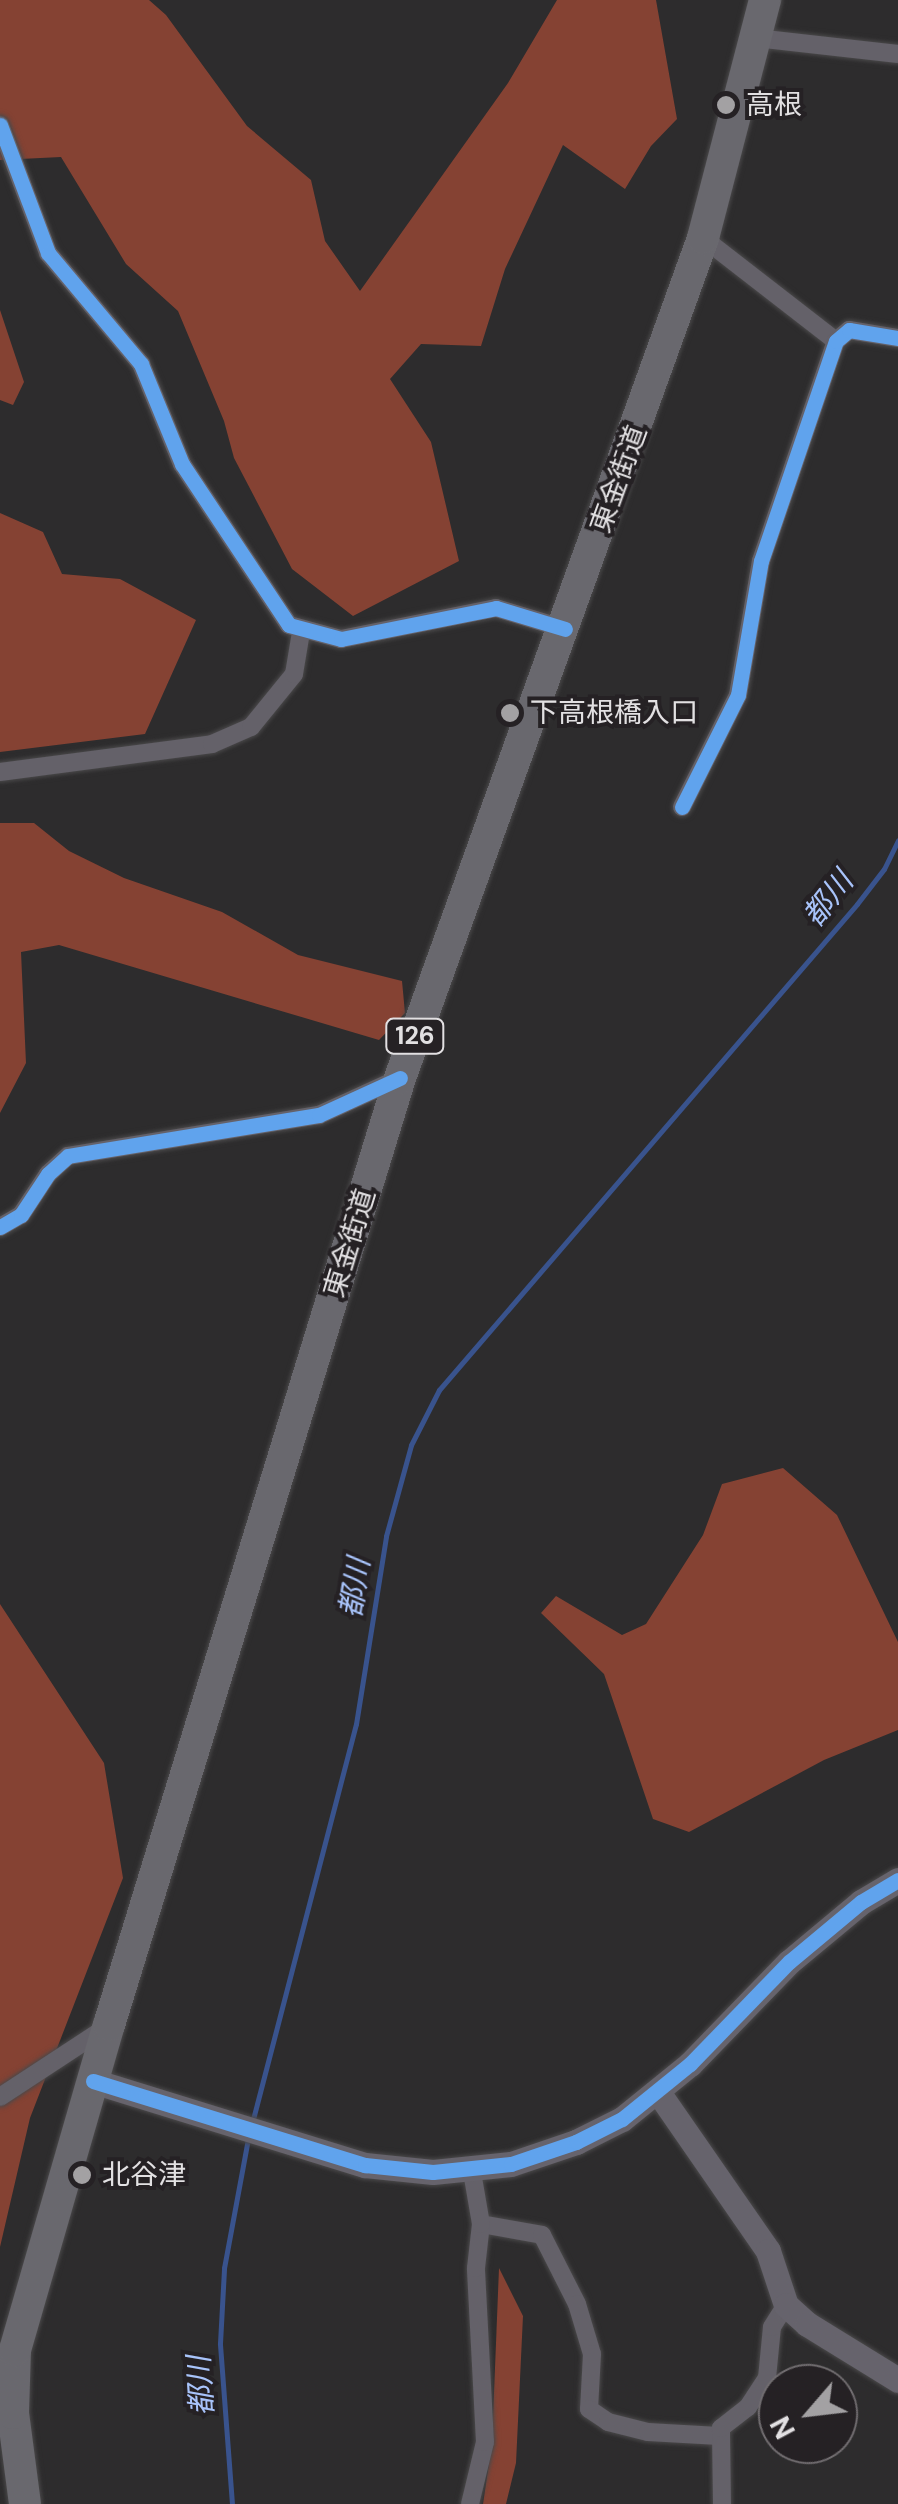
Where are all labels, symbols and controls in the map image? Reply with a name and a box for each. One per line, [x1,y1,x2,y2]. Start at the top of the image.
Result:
place label: 高根 [746,88,802,122]
marker: 高根 [715,94,737,116]
street label: 東金街道 [584,421,654,537]
place label: 下高根橋入口 [530,696,698,730]
marker: 下高根橋入口 [499,702,521,724]
water label: 都川 [795,864,861,934]
road number: 126 [385,1016,445,1056]
street label: 東金街道 [318,1185,382,1301]
water label: 都川 [333,1556,377,1620]
place label: 北谷津 [102,2158,186,2192]
marker: 北谷津 [71,2164,93,2186]
water label: 都川 [181,2355,221,2417]
north arrow [758,2364,858,2464]
text: N [762,2410,804,2445]

